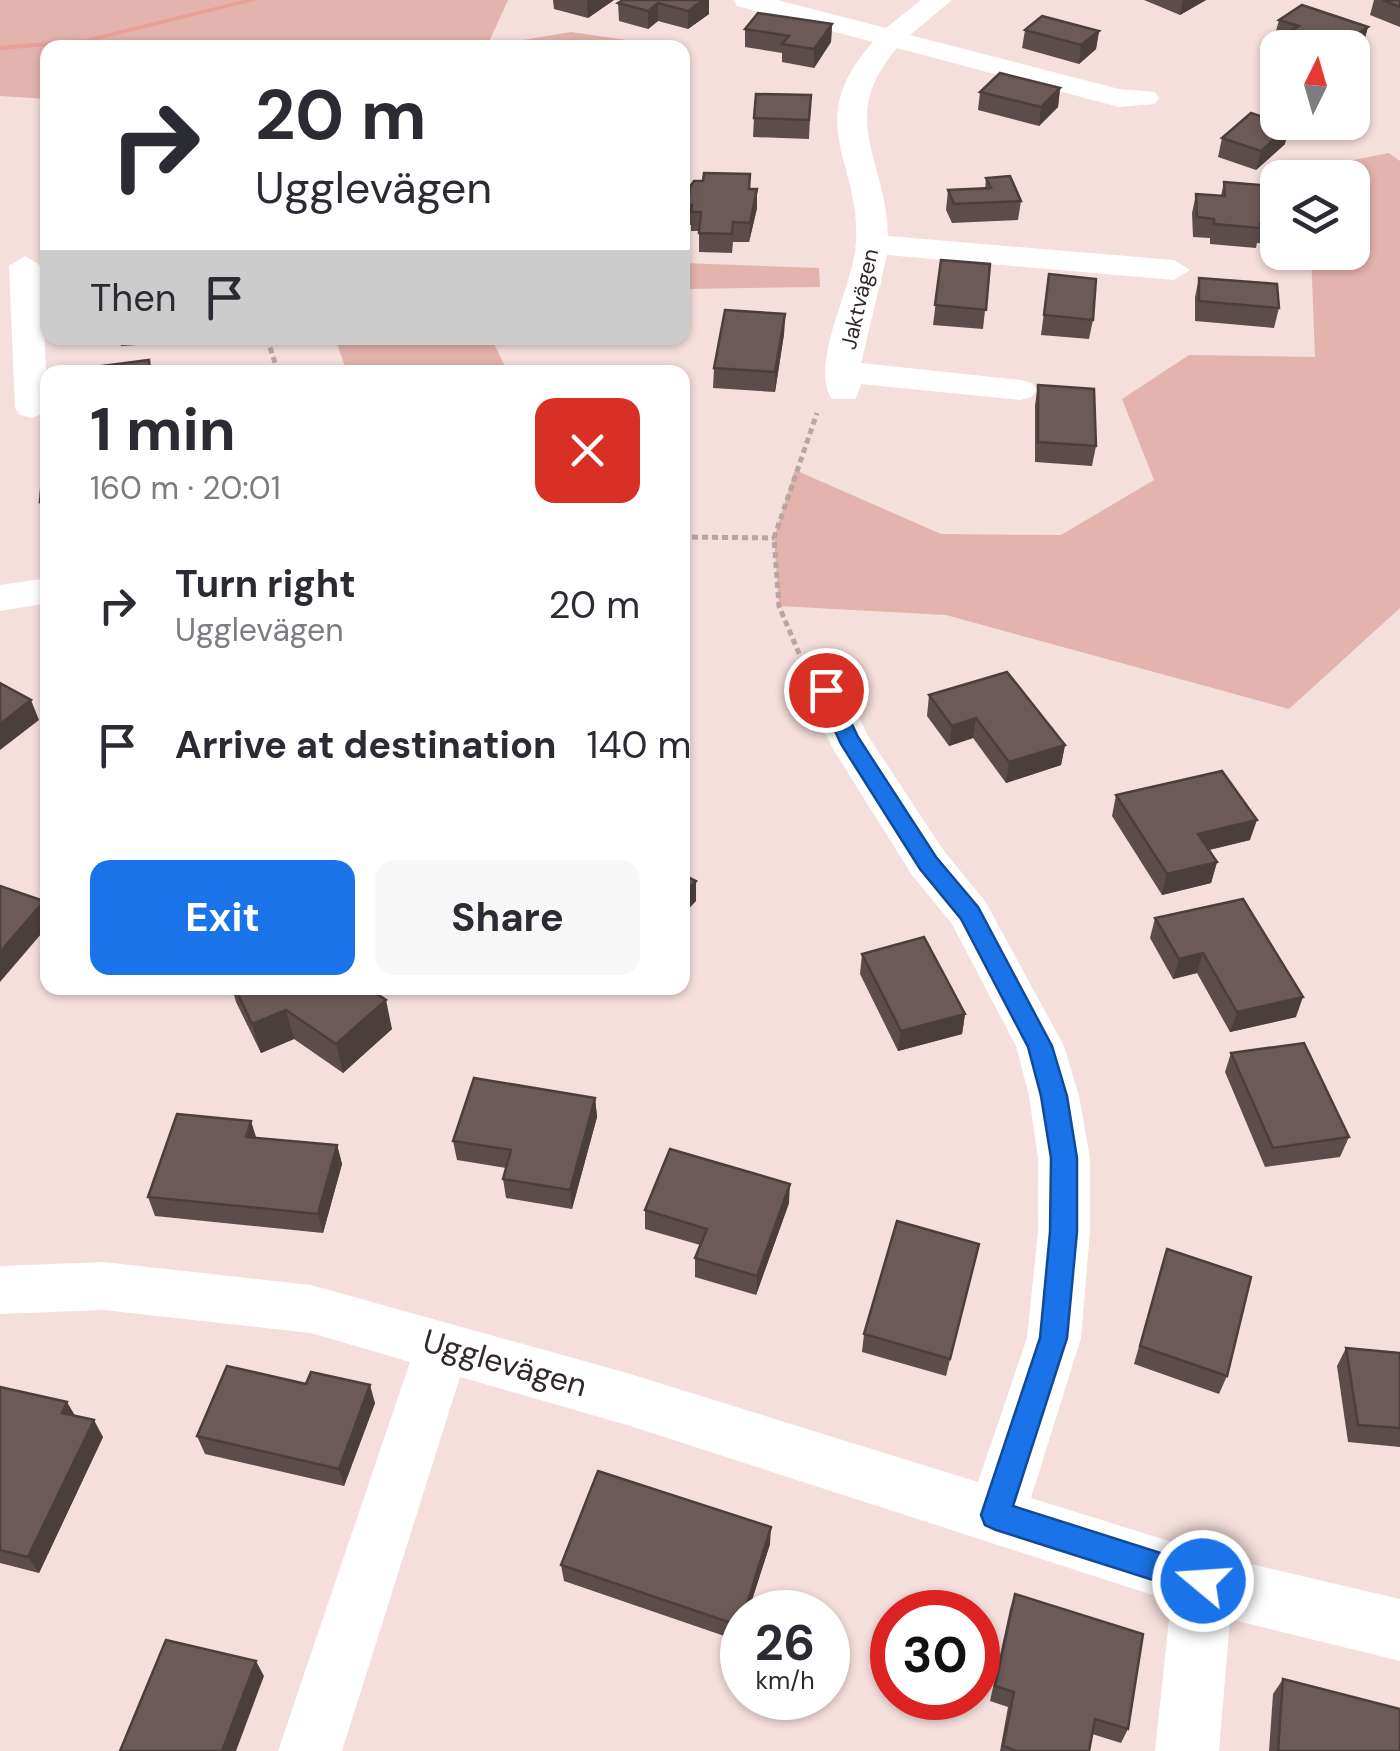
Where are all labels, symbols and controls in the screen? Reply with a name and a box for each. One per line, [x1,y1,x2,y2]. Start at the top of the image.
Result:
north arrow [1260,30,1370,140]
map controls [1260,30,1370,270]
text: 20 m [255,70,427,161]
icon: right [90,80,220,210]
text: Ugglevägen [255,158,492,217]
button: layers [1260,160,1370,270]
street label: Jaktvägen [834,246,885,352]
icon: arrive [197,270,252,325]
text: Then [90,273,177,323]
text: 1 min [90,390,236,469]
button: close [535,398,640,503]
text: 160 m · 20:01 [90,467,281,509]
text: Turn right [175,559,356,609]
icon: right [90,578,145,633]
text: 20 m [549,580,640,630]
text: Ugglevägen [175,609,344,651]
pin [784,648,869,733]
icon: arrive [799,663,854,718]
icon: arrive [90,718,145,773]
text: Arrive at destination [175,720,557,770]
text: 140 m [587,720,691,770]
button: Exit [90,860,355,975]
button: Share [375,860,640,975]
street label: Ugglevägen [418,1320,592,1406]
position arrow [1151,1529,1255,1633]
speed limit sign: 30 [870,1590,1000,1720]
text: 26 [755,1610,815,1676]
text: km/h [755,1664,815,1697]

